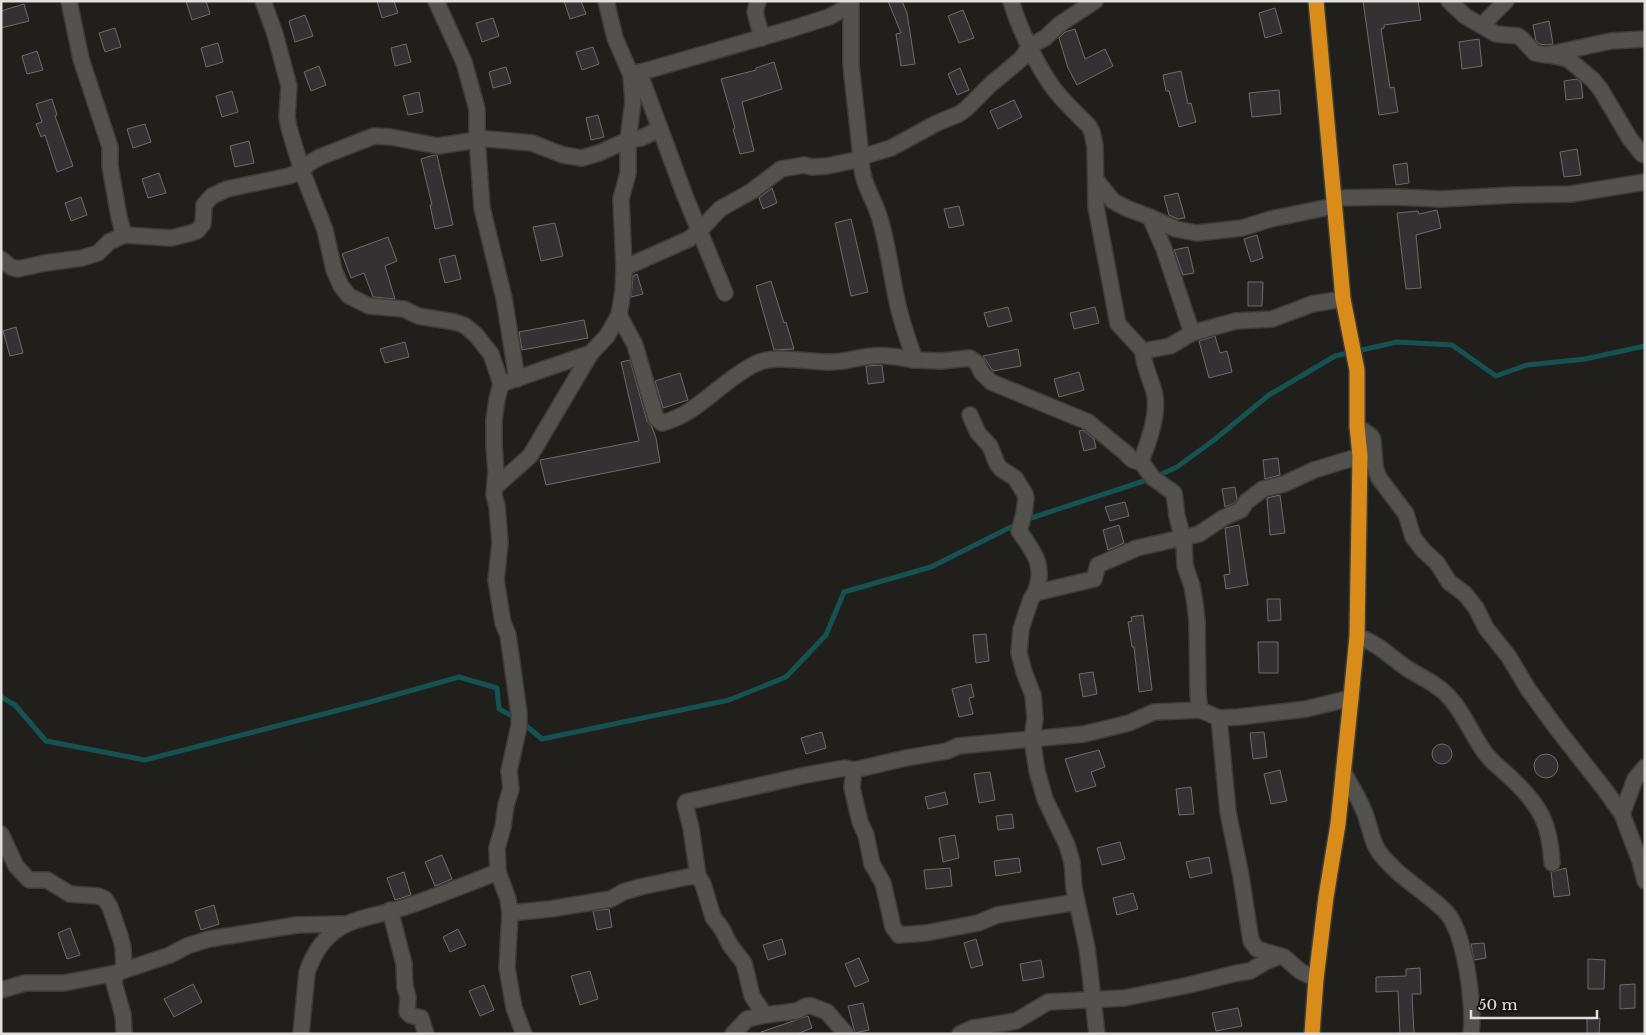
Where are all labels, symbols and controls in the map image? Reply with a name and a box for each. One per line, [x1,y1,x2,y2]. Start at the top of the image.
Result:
scale bar [1471,988,1597,1020]
text: 50 m [1478,995,1518,1014]

